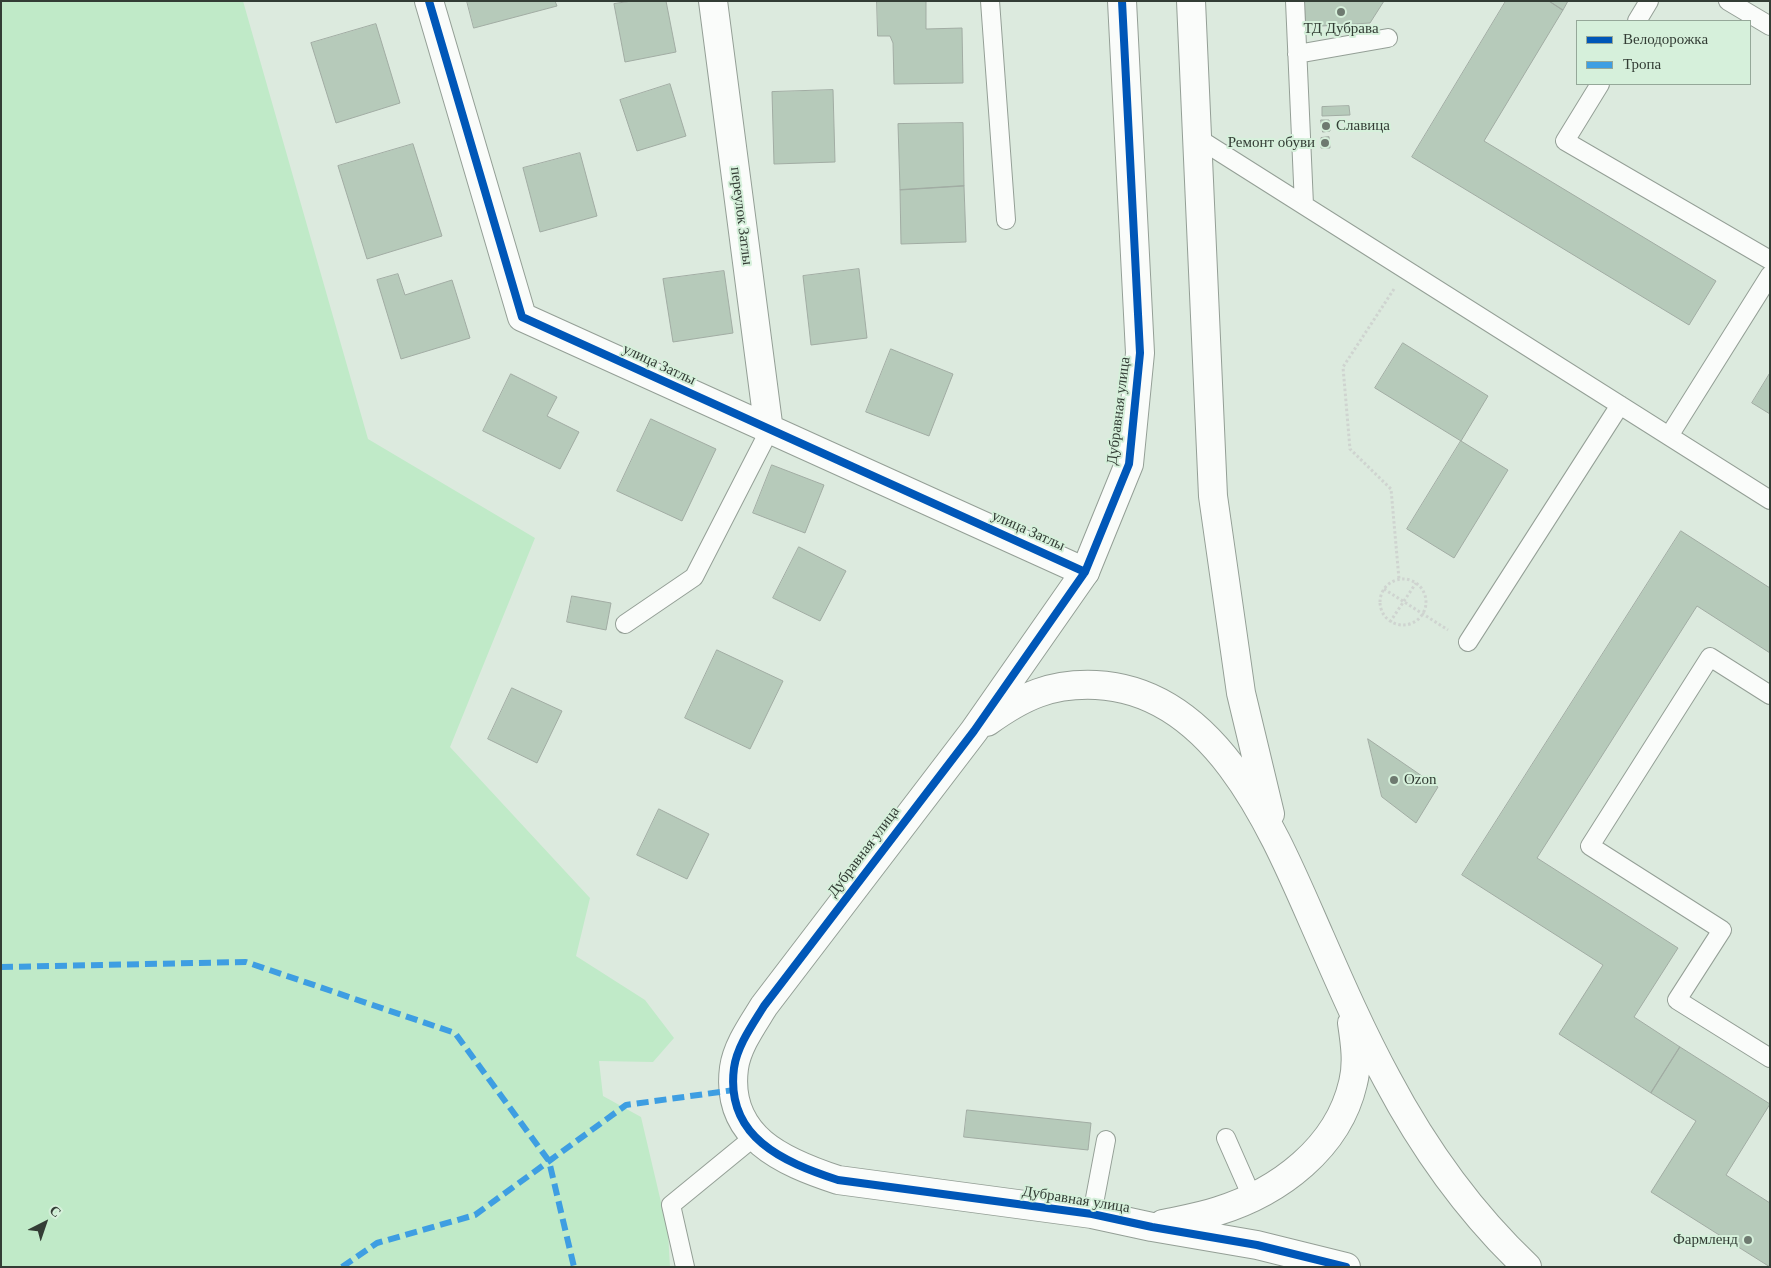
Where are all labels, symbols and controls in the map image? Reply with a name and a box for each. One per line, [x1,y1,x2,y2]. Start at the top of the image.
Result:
marker: ТД Дубрава [1335,6,1347,18]
place label: ТД Дубрава [1303,20,1379,38]
legend [1576,20,1751,85]
text: Велодорожка [1623,31,1708,47]
text: Тропа [1623,56,1661,72]
place label: Славица [1336,117,1390,135]
marker: Славица [1320,120,1332,132]
place label: Ремонт обуви [1228,134,1315,152]
marker: Ремонт обуви [1319,137,1331,149]
street label: переулок Затлы [726,166,756,266]
street label: улица Затлы [620,340,698,390]
street label: Дубравная улица [1103,356,1135,466]
street label: улица Затлы [989,507,1067,555]
place label: Ozon [1404,771,1436,789]
marker: Ozon [1388,774,1400,786]
street label: Дубравная улица [824,803,904,901]
street label: Дубравная улица [1021,1183,1131,1217]
north arrow [20,1198,70,1248]
text: С [46,1202,64,1220]
place label: Фармленд [1673,1231,1738,1249]
marker: Фармленд [1742,1234,1754,1246]

